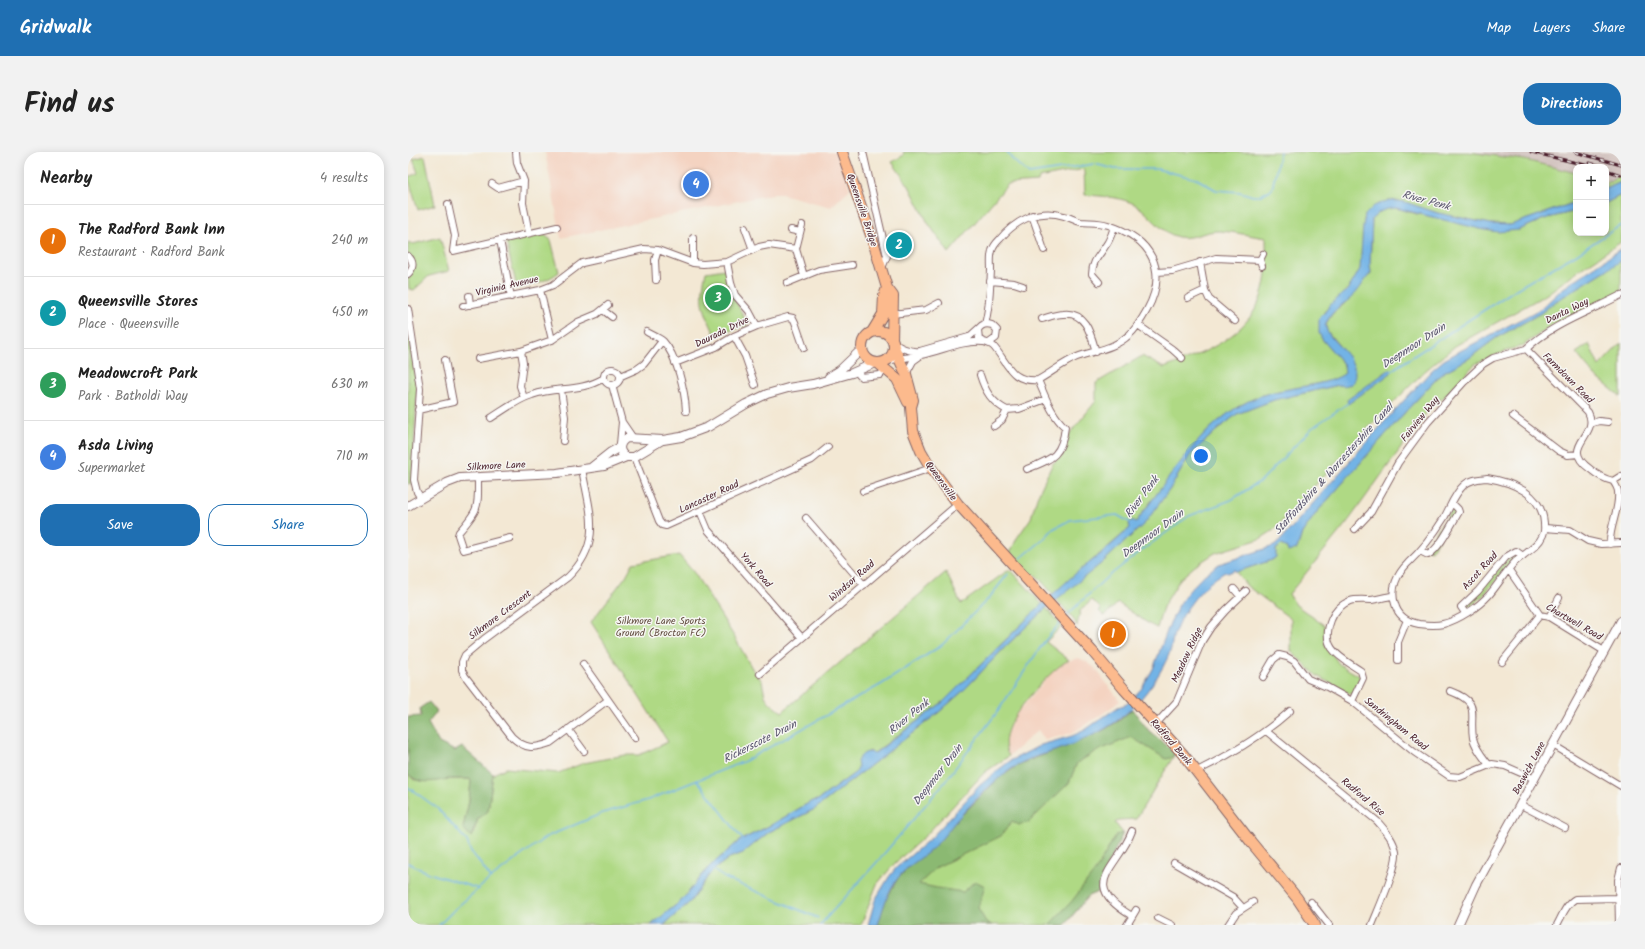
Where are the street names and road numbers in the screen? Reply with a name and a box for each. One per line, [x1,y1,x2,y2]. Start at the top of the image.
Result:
street label: Queensville Bridge [842,171,882,249]
street label: Virginia Avenue [474,271,540,301]
street label: Danta Way [1543,294,1592,328]
street label: Daurada Drive [692,312,752,352]
street label: Farmdown Road [1539,349,1598,408]
street label: Fairview Way [1397,392,1444,445]
street label: Silkmore Lane [466,456,526,476]
street label: Queensville [921,458,961,505]
street label: Lancaster Road [676,476,743,518]
street label: Ascot Road [1458,547,1502,594]
street label: York Road [736,549,777,592]
street label: Windsor Road [825,556,879,606]
street label: Silkmore Crescent [465,586,535,644]
street label: Chartwell Road [1543,599,1606,645]
street label: Meadow Ridge [1167,624,1207,685]
street label: Sandringham Road [1361,693,1432,755]
street label: Radford Bank [1146,715,1196,769]
street label: Baswich Lane [1508,738,1550,797]
street label: Radford Rise [1338,774,1389,821]

